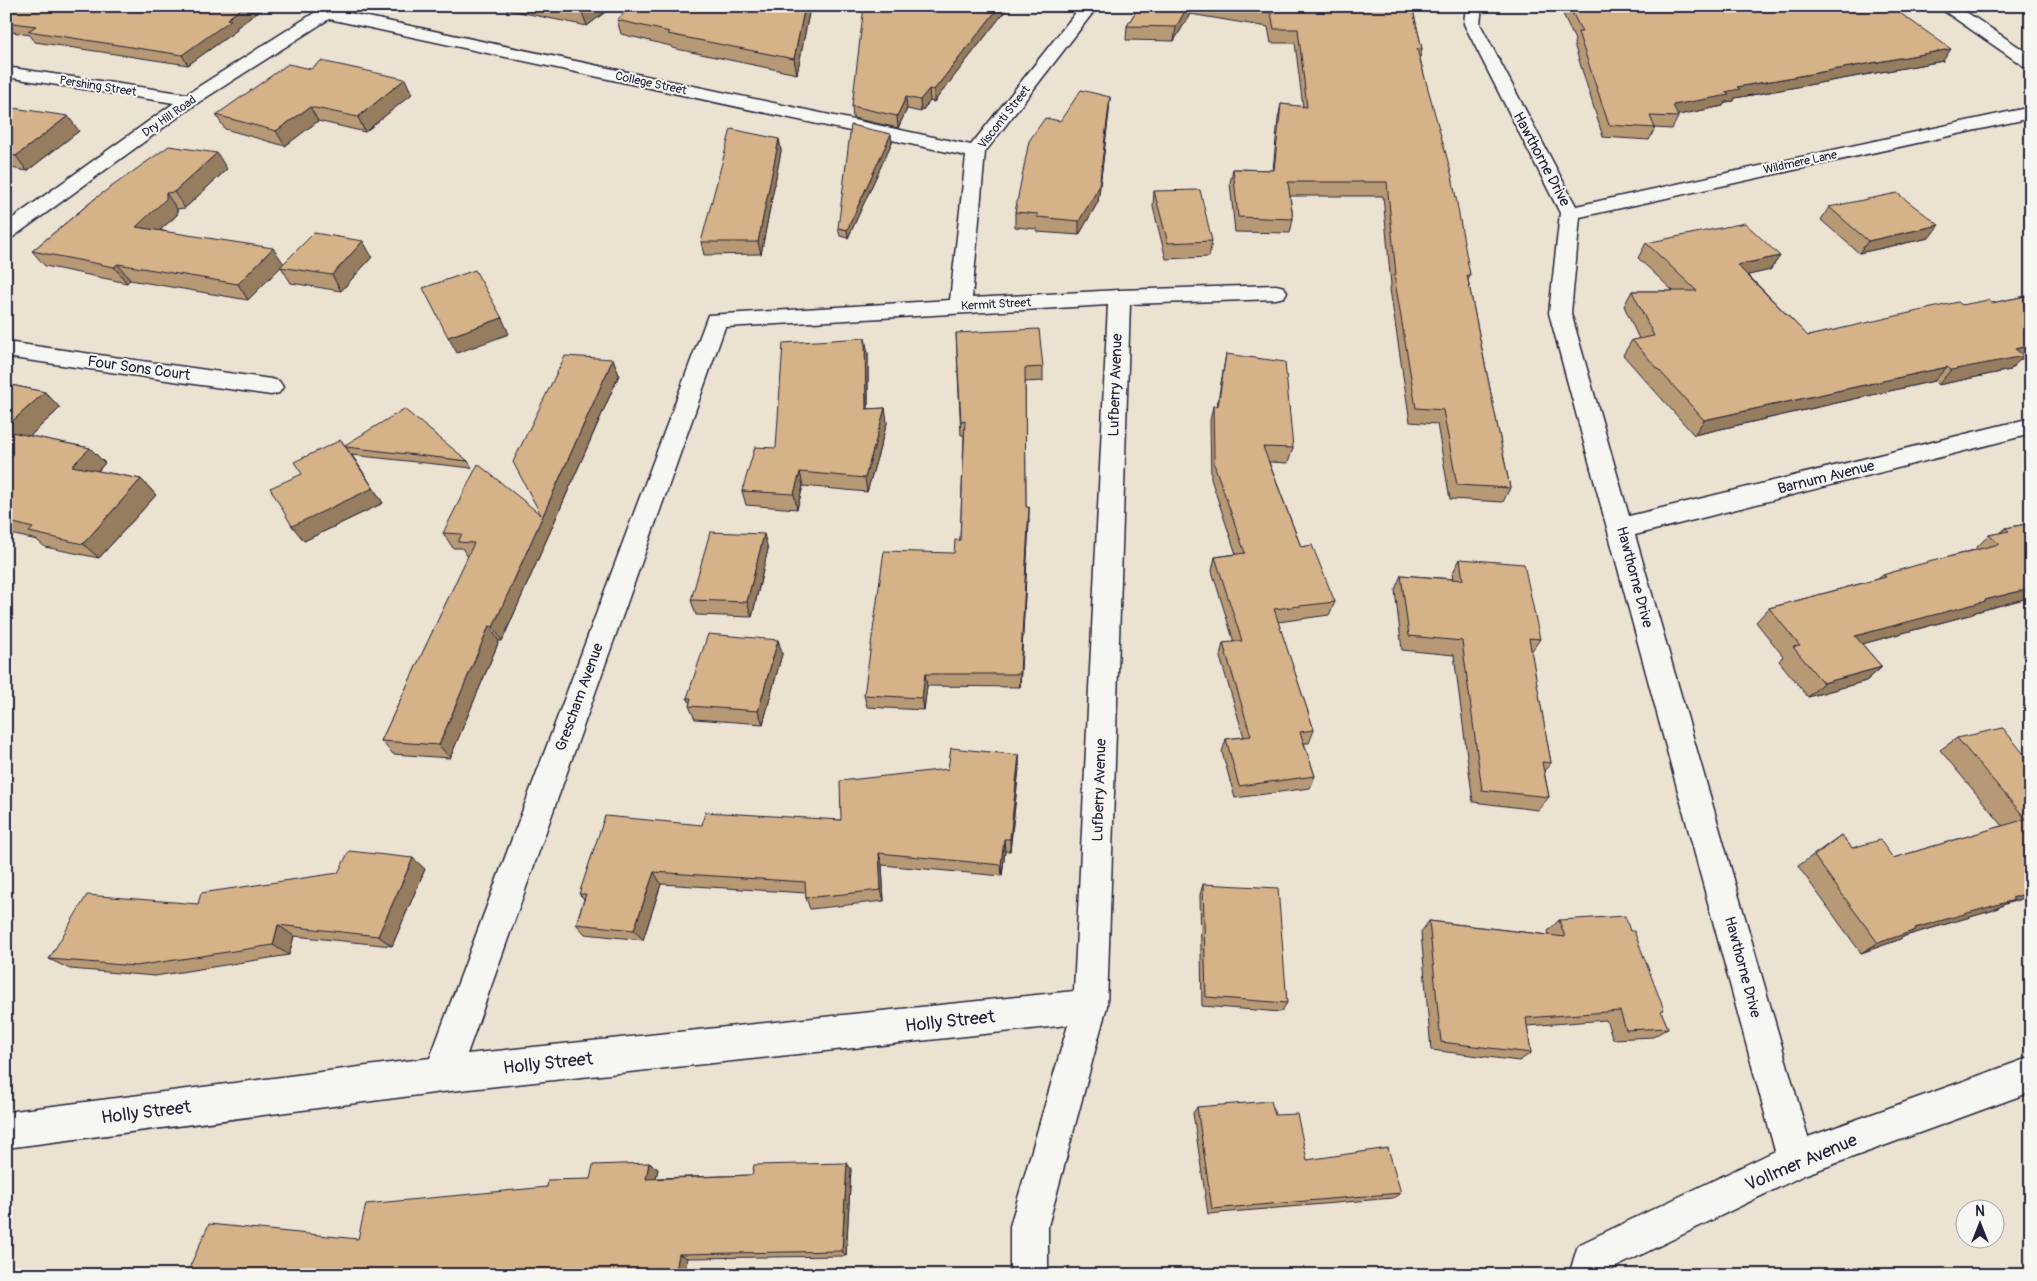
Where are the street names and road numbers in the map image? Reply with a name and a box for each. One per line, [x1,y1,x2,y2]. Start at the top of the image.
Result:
street label: College Street [614,69,688,98]
street label: Pershing Street [58,73,138,100]
street label: Visconti Street [975,83,1034,152]
street label: Dry Hill Road [139,92,199,140]
street label: Hawthorne Drive [1509,109,1575,210]
street label: Wildmere Lane [1762,147,1838,178]
street label: Kermit Street [961,295,1032,314]
street label: Lufberry Avenue [1104,332,1127,437]
street label: Four Sons Court [86,352,192,385]
street label: Barnum Avenue [1776,456,1877,499]
street label: Hawthorne Drive [1612,524,1657,631]
street label: Grescham Avenue [551,640,608,754]
street label: Lufberry Avenue [1088,737,1111,842]
street label: Hawthorne Drive [1720,914,1765,1021]
street label: Holly Street [904,1005,997,1038]
street label: Holly Street [502,1047,595,1080]
street label: Holly Street [100,1096,193,1129]
street label: Vollmer Avenue [1742,1128,1861,1196]

